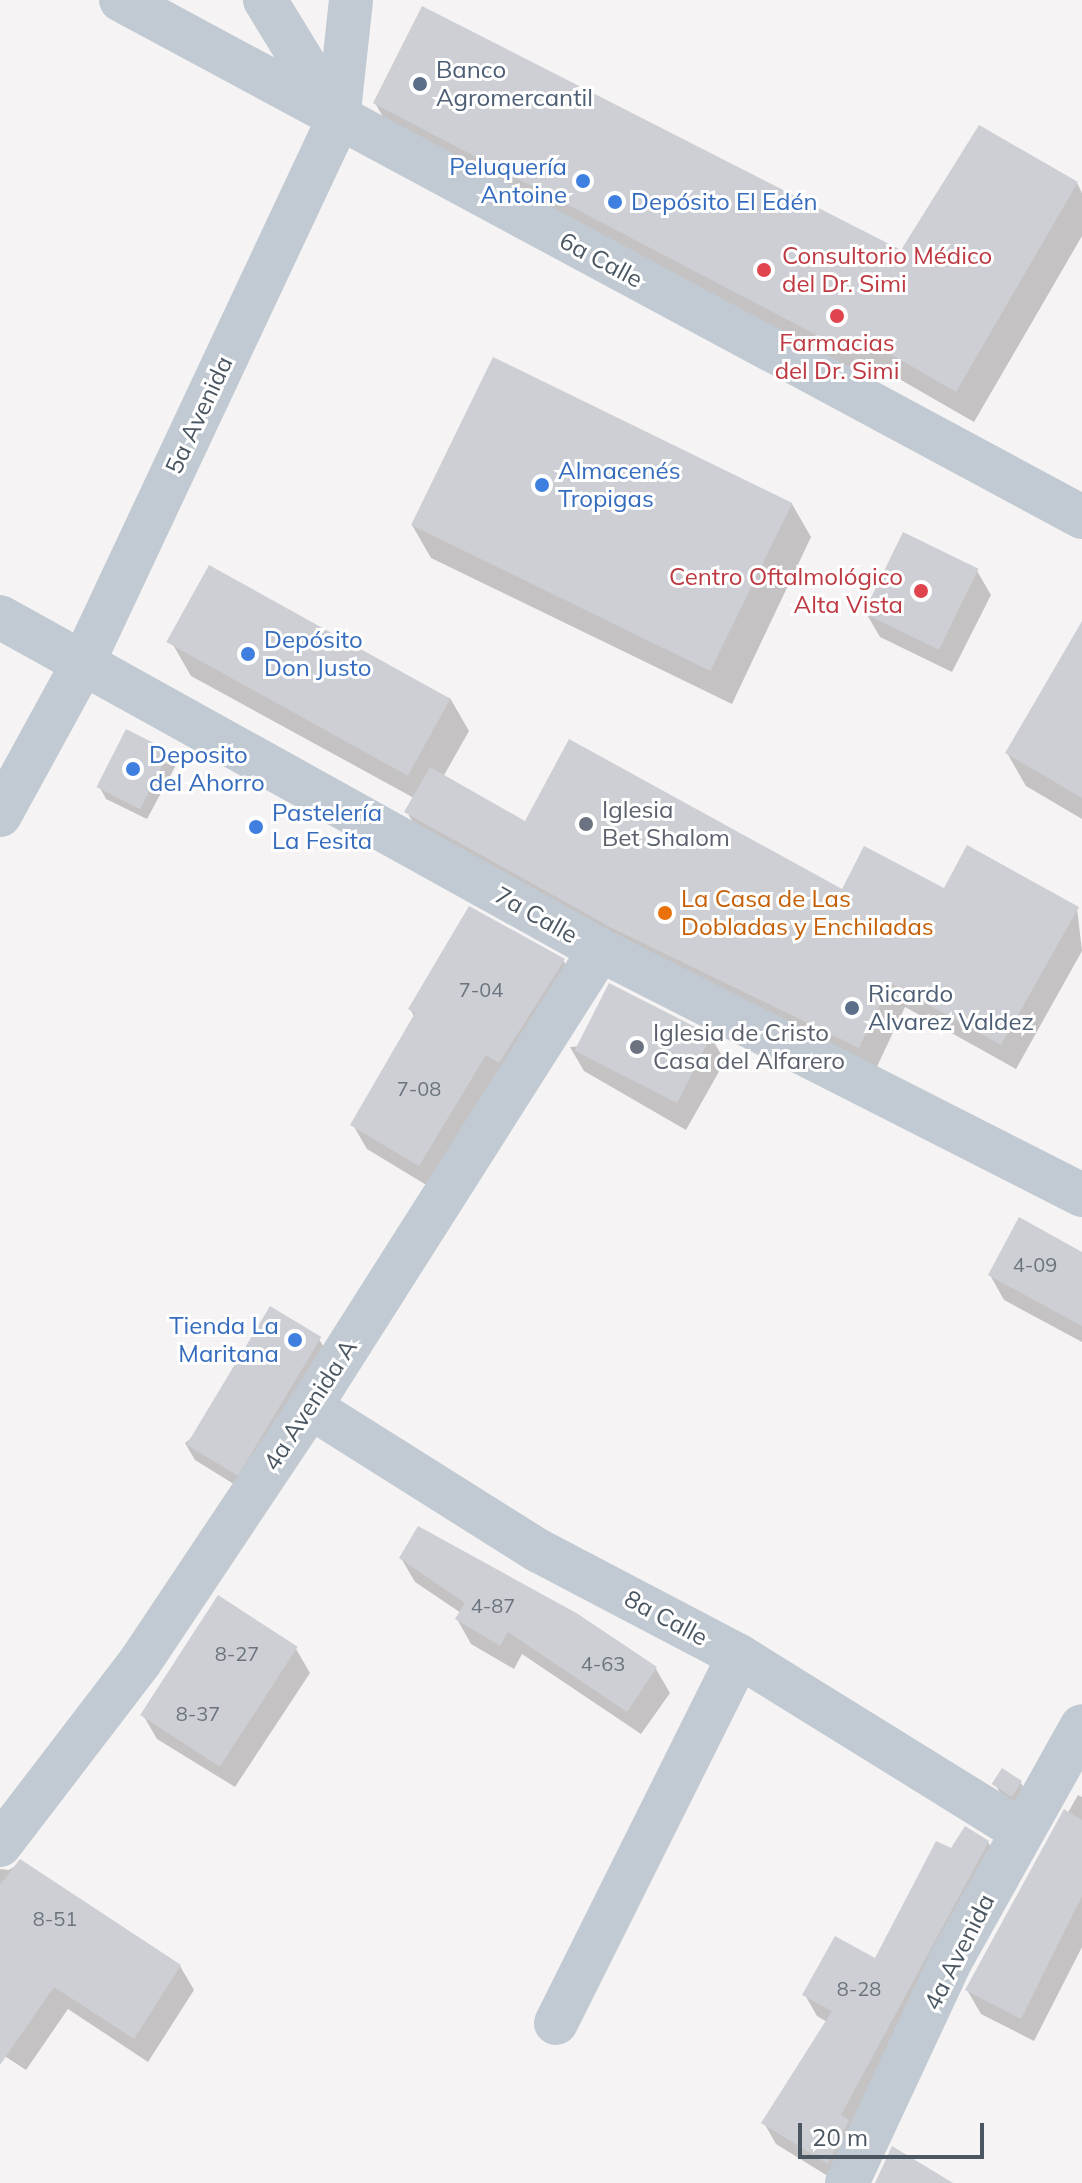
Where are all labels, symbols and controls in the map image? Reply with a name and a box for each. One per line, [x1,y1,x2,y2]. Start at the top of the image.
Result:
place label: Banco Agromercantil [436,56,593,112]
marker: Banco Agromercantil [411,75,429,93]
place label: Peluquería Antoine [449,153,567,209]
marker: Peluquería Antoine [574,172,592,190]
place label: Depósito El Edén [631,188,818,216]
marker: Depósito El Edén [606,193,624,211]
street label: 6a Calle [555,226,647,294]
place label: Consultorio Médico del Dr. Simi [782,242,992,298]
marker: Consultorio Médico del Dr. Simi [753,259,775,281]
marker: Farmacias del Dr. Simi [828,307,846,325]
place label: Farmacias del Dr. Simi [775,329,899,385]
street label: 5a Avenida [159,352,239,478]
place label: Almacenés Tropigas [558,457,681,513]
marker: Almacenés Tropigas [533,476,551,494]
place label: Centro Oftalmológico Alta Vista [669,563,903,619]
marker: Centro Oftalmológico Alta Vista [910,580,932,602]
place label: Depósito Don Justo [264,626,371,682]
marker: Depósito Don Justo [239,645,257,663]
place label: Deposito del Ahorro [149,741,265,797]
marker: Deposito del Ahorro [124,760,142,778]
place label: Iglesia Bet Shalom [602,796,730,852]
place label: Pastelería La Fesita [272,799,382,855]
marker: Iglesia Bet Shalom [577,815,595,833]
marker: Pastelería La Fesita [247,818,265,836]
street label: 7a Calle [490,881,582,949]
place label: La Casa de Las Dobladas y Enchiladas [681,885,934,941]
marker: La Casa de Las Dobladas y Enchiladas [656,904,674,922]
house number: 7-04 [459,977,503,1001]
place label: Ricardo Alvarez Valdez [868,980,1034,1036]
marker: Ricardo Alvarez Valdez [843,999,861,1017]
place label: Iglesia de Cristo Casa del Alfarero [653,1019,845,1075]
marker: Iglesia de Cristo Casa del Alfarero [628,1038,646,1056]
house number: 7-08 [397,1076,441,1100]
house number: 4-09 [1013,1252,1057,1276]
place label: Tienda La Maritana [169,1312,279,1368]
marker: Tienda La Maritana [286,1331,304,1349]
street label: 4a Avenida A [257,1334,363,1476]
street label: 8a Calle [620,1584,712,1652]
house number: 4-87 [471,1593,515,1617]
house number: 8-27 [215,1641,259,1665]
house number: 4-63 [581,1651,625,1675]
house number: 8-37 [176,1701,220,1725]
street label: 4a Avenida [918,1889,1000,2015]
house number: 8-51 [33,1906,77,1930]
house number: 8-28 [837,1976,881,2000]
scale bar [802,2107,988,2157]
text: 20 m [812,2122,868,2152]

